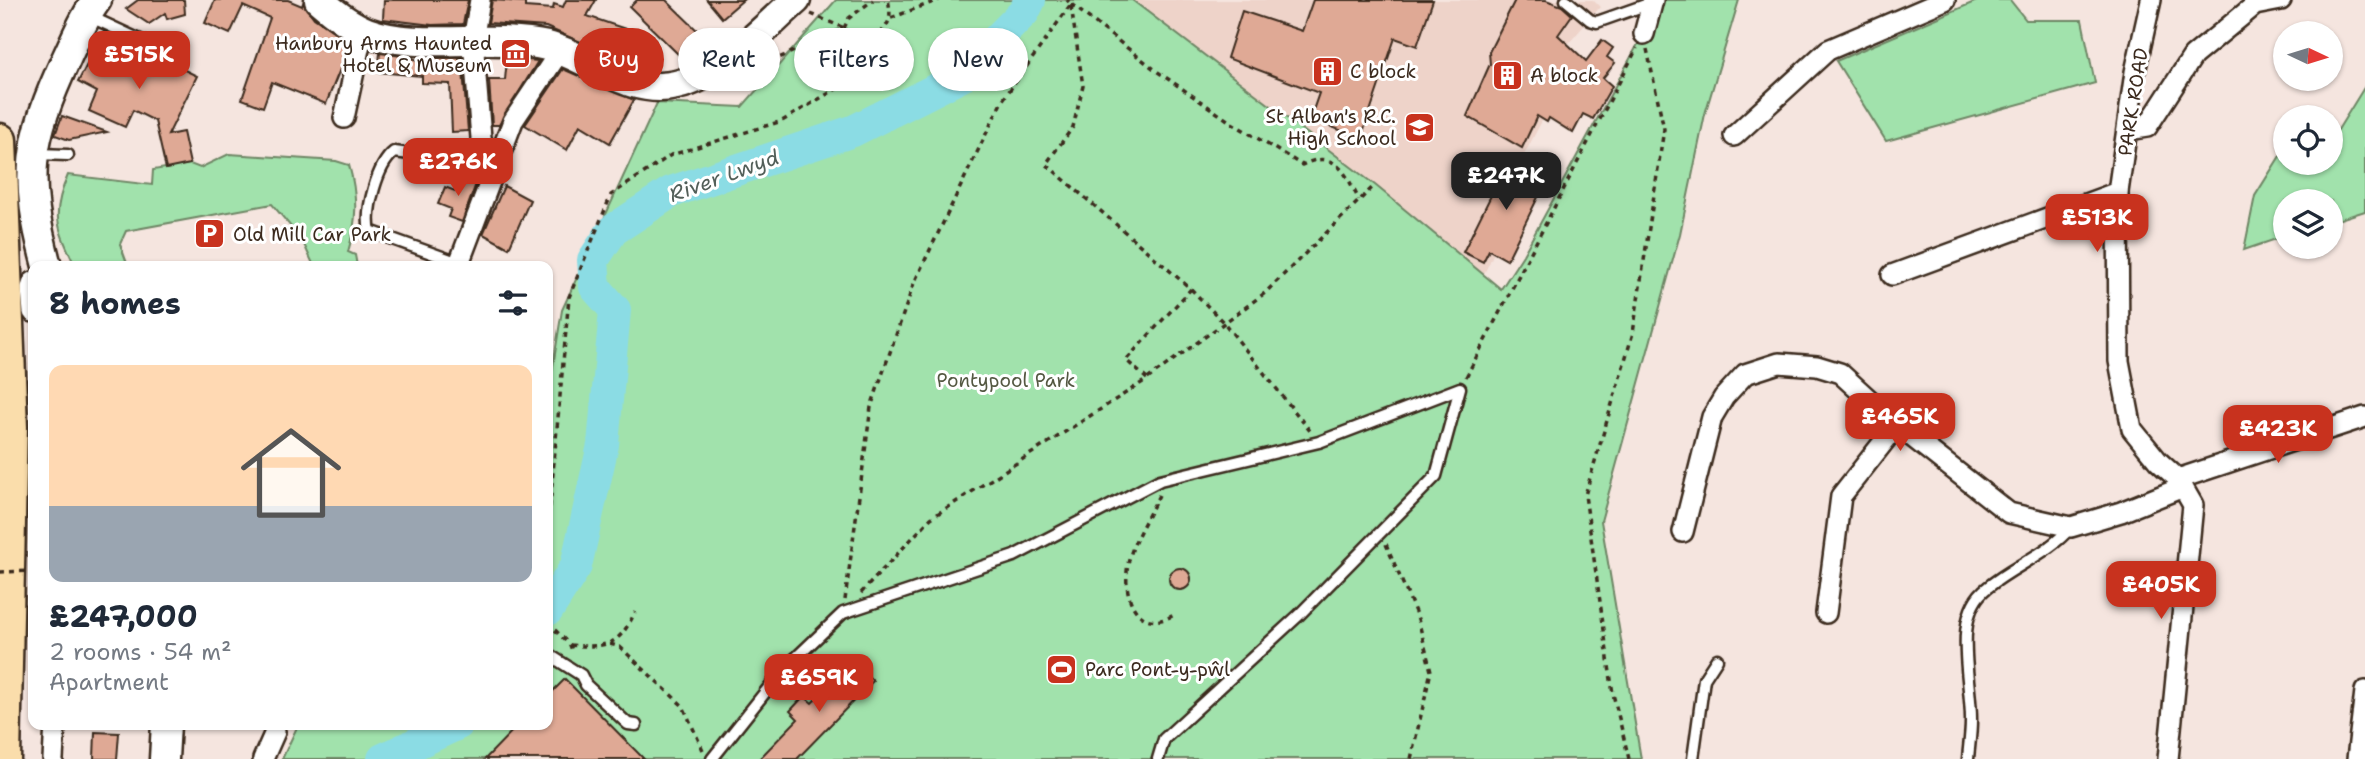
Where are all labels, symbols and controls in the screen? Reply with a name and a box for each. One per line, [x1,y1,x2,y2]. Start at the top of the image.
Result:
north arrow [2273,21,2343,91]
map controls [2273,21,2343,259]
chip: Buy [574,28,664,91]
chip: Rent [678,28,780,91]
chip: Filters [794,28,914,91]
chip: New [928,28,1028,91]
place label: Hanbury Arms Haunted Hotel & Museum [275,31,492,78]
pin: £515K [90,32,188,91]
museum icon: Hanbury Arms Haunted Hotel & Museum [498,37,532,71]
text: £515K [104,39,174,69]
street label: PARK ROAD [2112,46,2154,158]
building icon: C block [1310,54,1344,88]
building icon: A block [1490,58,1524,92]
place label: C block [1350,59,1416,84]
place label: A block [1530,63,1599,88]
place label: St Alban's R.C. High School [1265,104,1396,151]
button: locate [2273,105,2343,175]
school or university icon: St Alban's R.C. High School [1402,110,1436,144]
pin: £276K [409,138,507,198]
water label: River Lwyd [665,143,783,209]
text: £276K [419,146,497,176]
pin: £247K [1457,152,1555,212]
text: £247K [1467,160,1545,190]
button: layers [2273,189,2343,259]
pin: £513K [2048,194,2146,254]
text: £513K [2061,202,2133,232]
parking icon: Old Mill Car Park [193,217,227,251]
place label: Old Mill Car Park [233,222,392,247]
text: 8 homes [49,283,181,324]
icon: filters [494,284,532,322]
park label: Pontypool Park [937,368,1076,393]
pin: £465K [1851,393,1949,453]
text: £465K [1861,401,1939,431]
pin: £423K [2229,406,2327,465]
icon: home [228,410,354,536]
text: £423K [2239,413,2317,443]
pin: £405K [2112,562,2210,621]
text: £405K [2122,569,2200,599]
text: £247,000 [49,596,198,637]
text: 2 rooms · 54 m² [49,637,232,667]
sports icon: Parc Pont-y-pŵl [1045,652,1079,686]
pin: £659K [770,654,868,714]
place label: Parc Pont-y-pŵl [1085,657,1230,682]
text: £659K [780,662,858,692]
text: Apartment [49,667,169,697]

